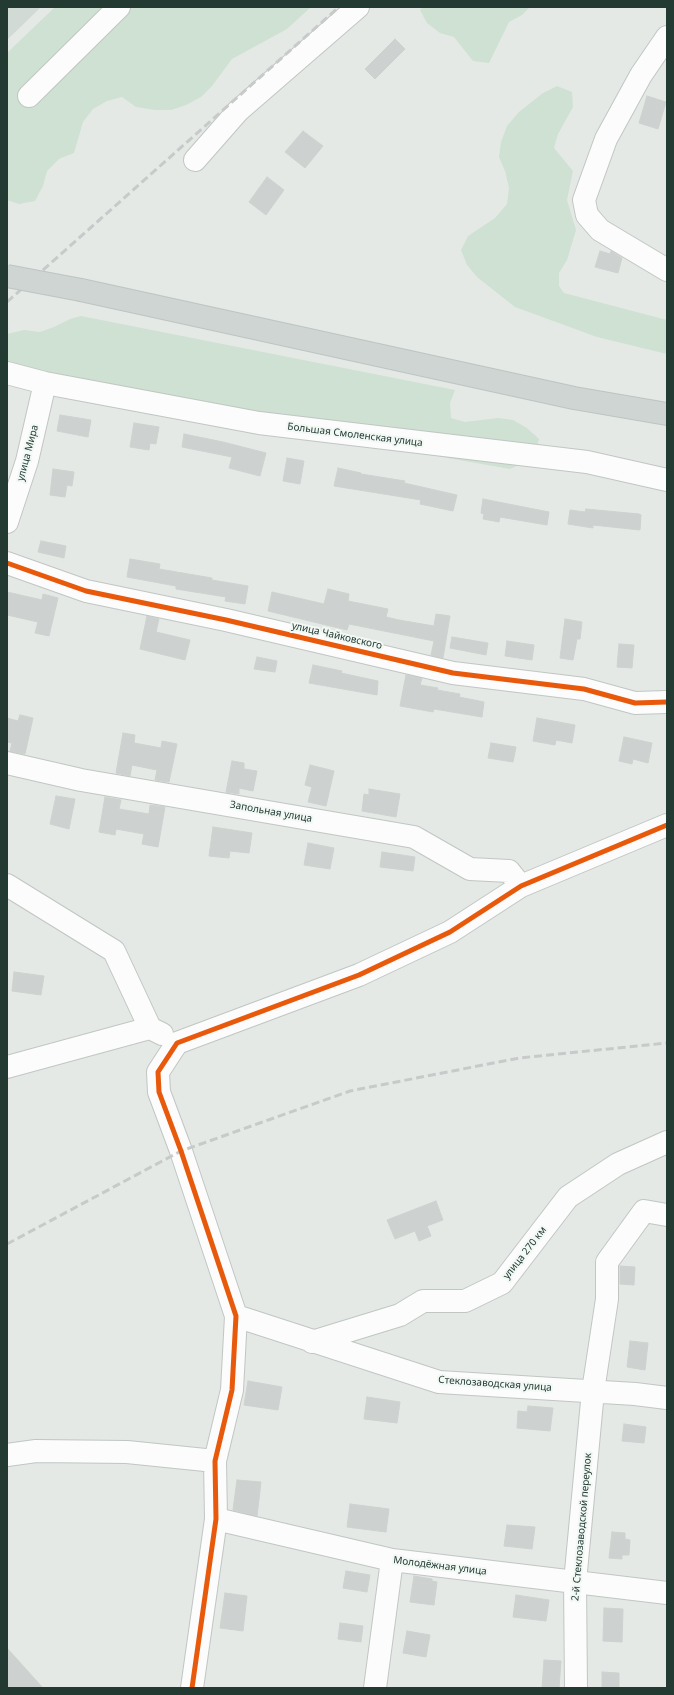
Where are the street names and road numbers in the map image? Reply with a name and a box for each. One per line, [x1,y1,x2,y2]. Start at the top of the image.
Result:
street label: Большая Смоленская улица [287,421,423,449]
street label: улица Мира [15,423,41,483]
street label: улица Чайковского [291,620,383,652]
street label: Запольная улица [229,799,313,825]
street label: улица 270 км [501,1224,549,1282]
street label: Стеклозаводская улица [438,1374,552,1394]
street label: 2-й Стеклозаводской переулок [570,1452,594,1602]
street label: Молодёжная улица [393,1554,487,1578]

